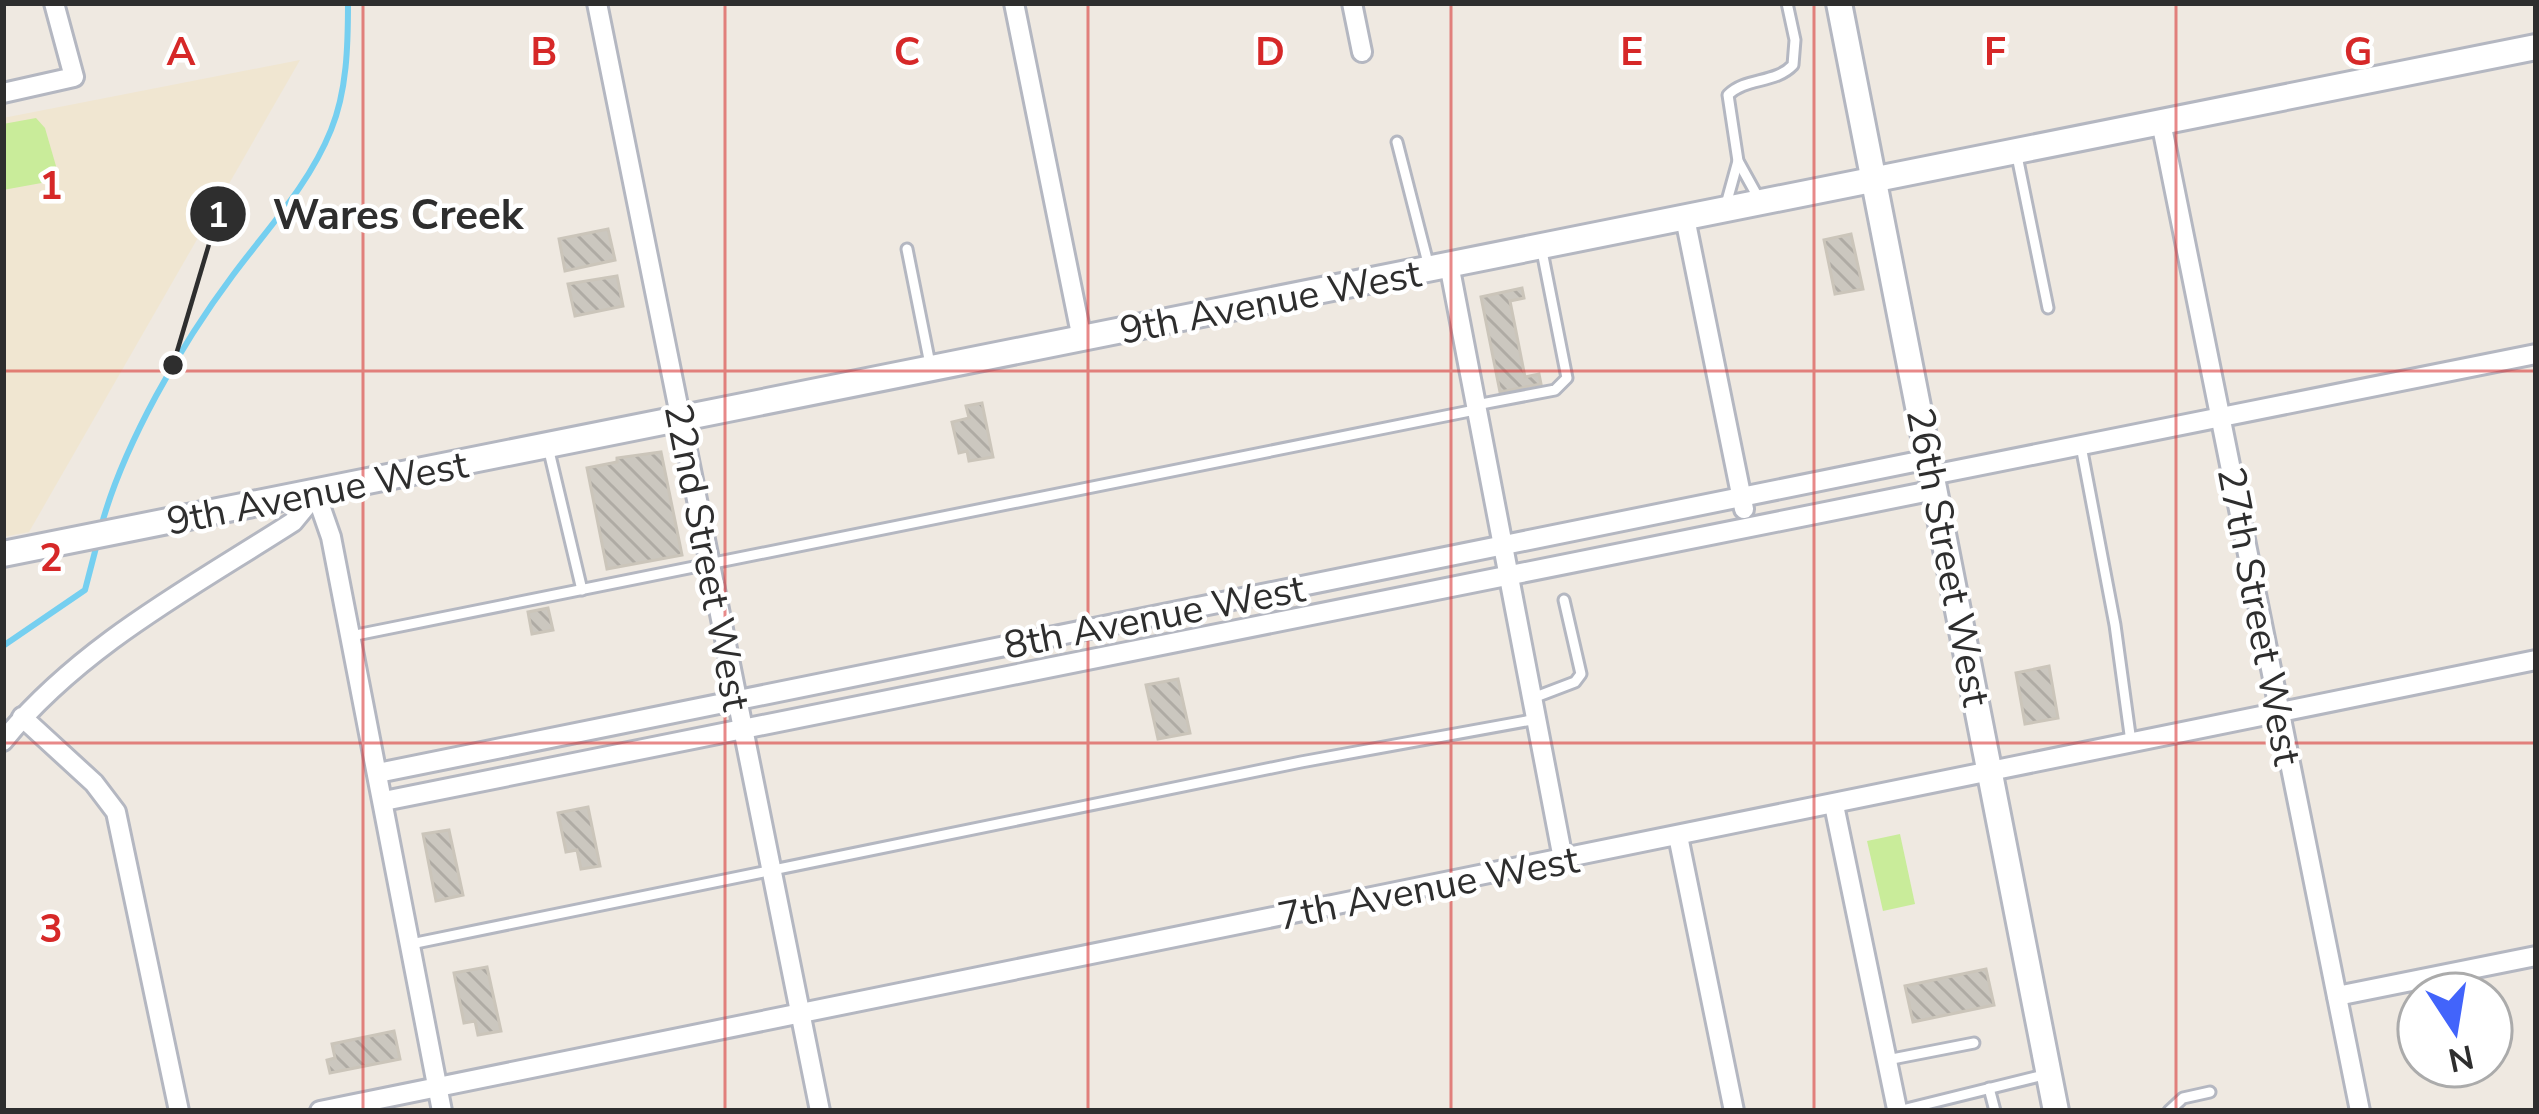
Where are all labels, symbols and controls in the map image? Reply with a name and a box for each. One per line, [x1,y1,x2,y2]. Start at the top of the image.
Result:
text: A [166,26,196,79]
text: B [531,26,557,79]
text: C [894,26,920,79]
text: D [1255,26,1285,79]
text: E [1620,26,1644,79]
text: F [1984,26,2006,79]
text: G [2344,26,2372,79]
text: 1 [39,160,63,213]
callout: Wares Creek [188,175,547,253]
text: Wares Creek [273,187,525,244]
text: 1 [207,191,229,240]
street label: 9th Avenue West [1115,247,1426,358]
street label: 22nd Street West [651,399,762,716]
street label: 26th Street West [1893,404,2002,711]
street label: 9th Avenue West [162,438,473,549]
street label: 27th Street West [2204,463,2313,770]
text: 2 [39,532,63,585]
street label: 8th Avenue West [999,562,1310,673]
street label: 7th Avenue West [1273,833,1584,944]
text: 3 [39,903,63,956]
north arrow [2395,970,2515,1090]
text: N [2444,1033,2478,1082]

